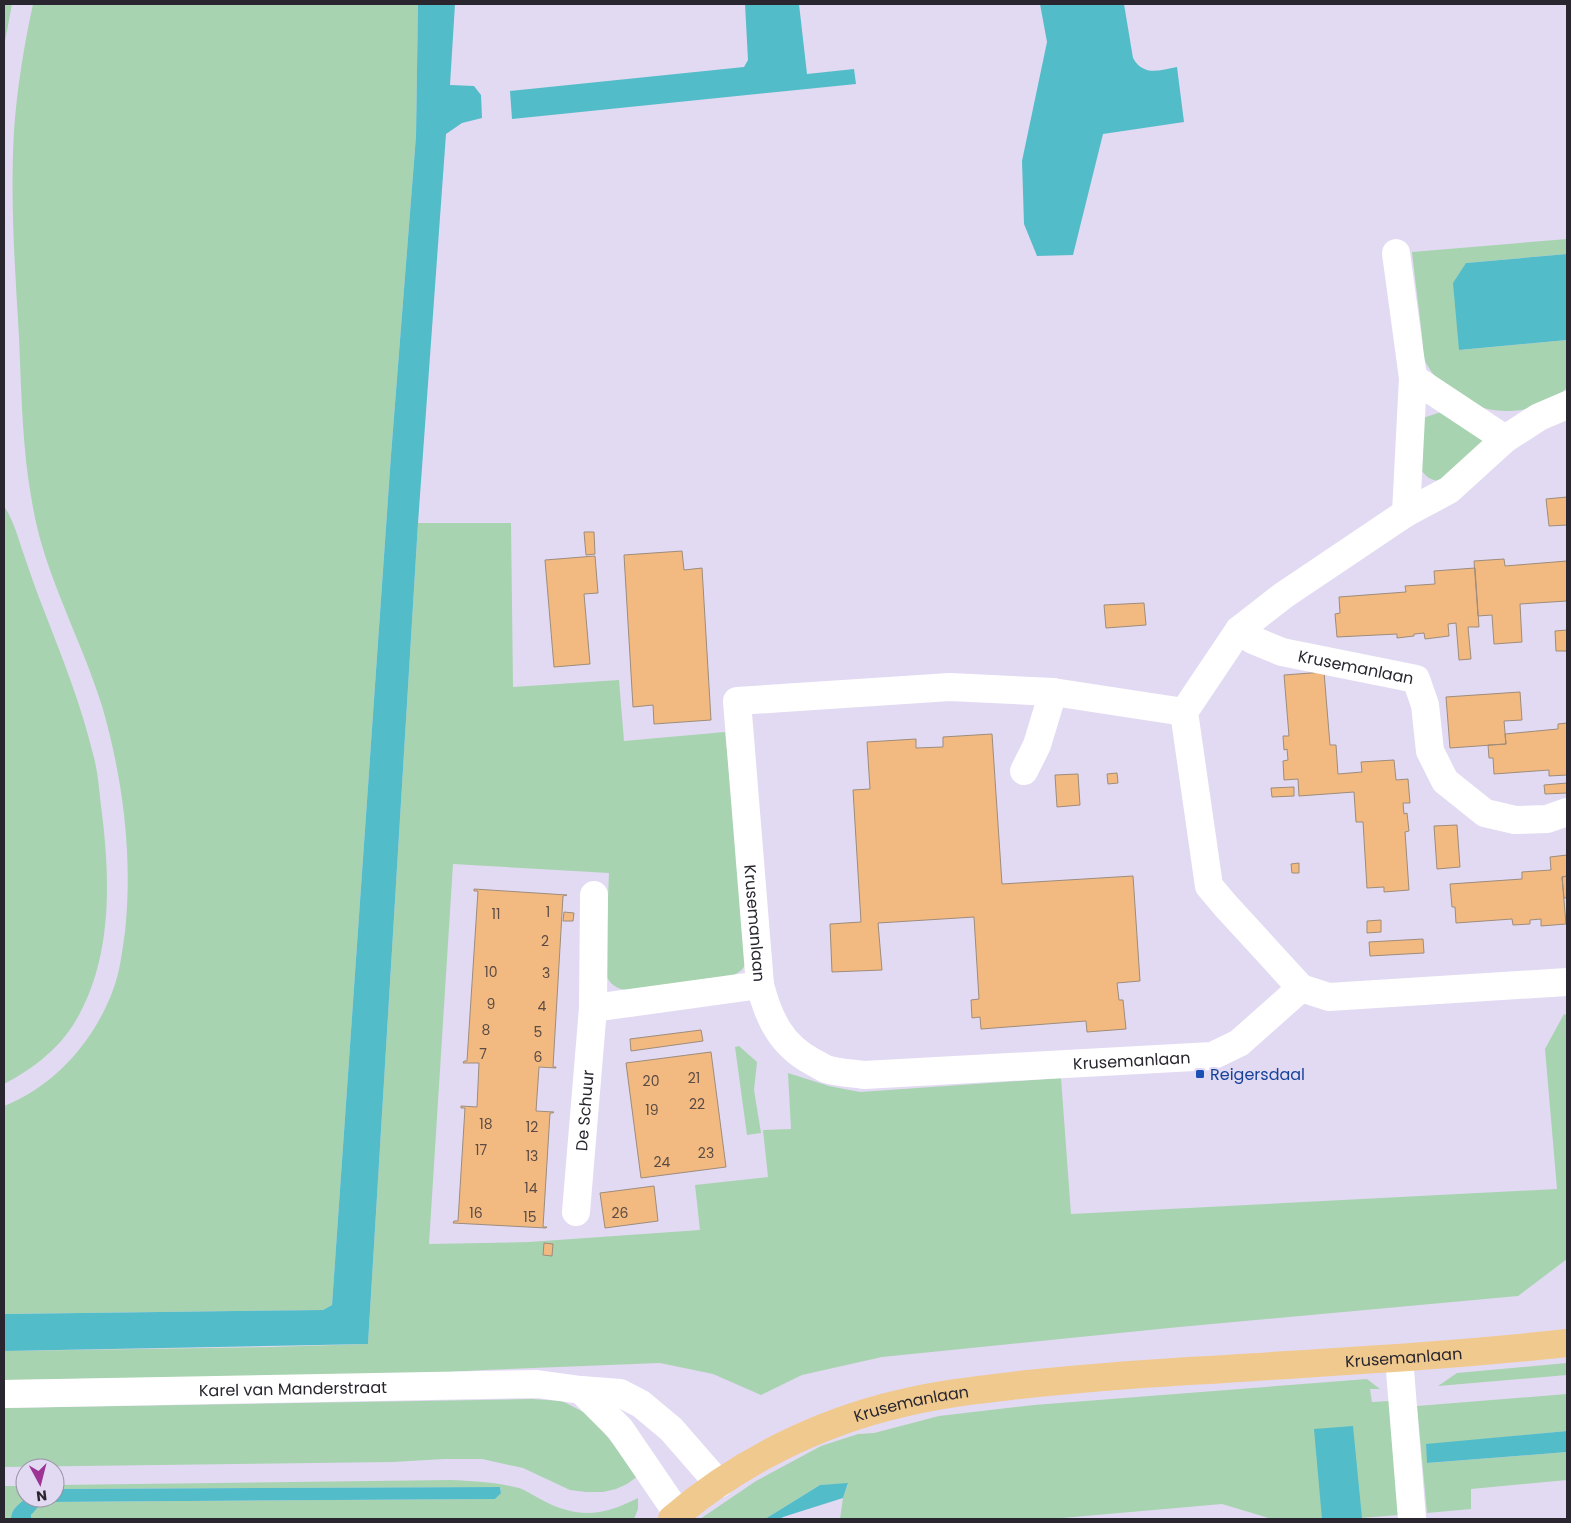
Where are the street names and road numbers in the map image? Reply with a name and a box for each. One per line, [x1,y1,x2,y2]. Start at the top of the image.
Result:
street label: Krusemanlaan [1296,645,1416,690]
street label: Krusemanlaan [738,864,771,983]
street label: Krusemanlaan [1072,1046,1191,1076]
street label: De Schuur [570,1069,600,1152]
street label: Krusemanlaan [1344,1342,1463,1373]
street label: Karel van Manderstraat [199,1376,387,1402]
street label: Krusemanlaan [851,1380,970,1428]

